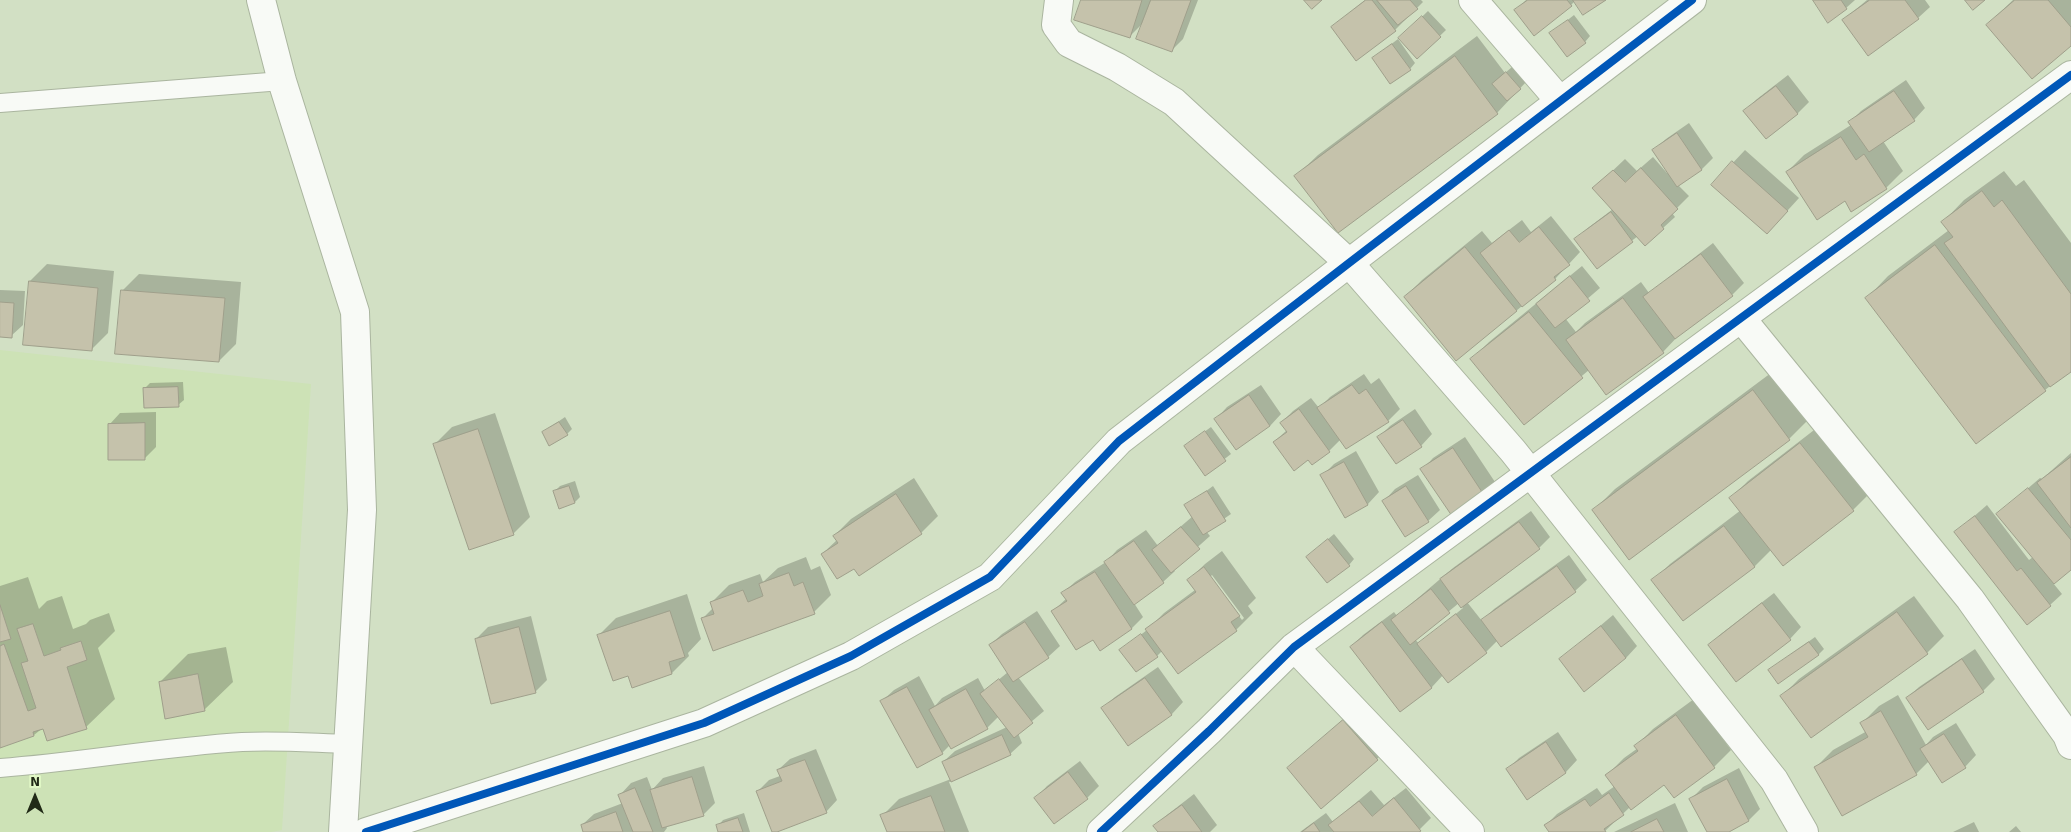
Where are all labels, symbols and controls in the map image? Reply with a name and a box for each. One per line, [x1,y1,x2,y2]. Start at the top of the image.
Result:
north arrow [10,772,60,822]
text: N [30,773,40,790]

